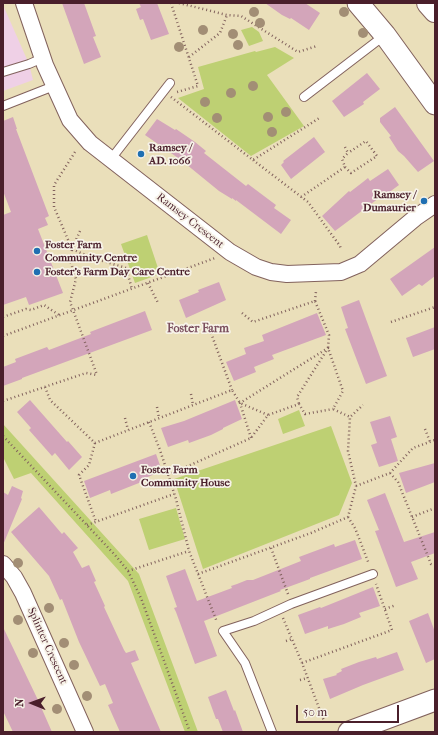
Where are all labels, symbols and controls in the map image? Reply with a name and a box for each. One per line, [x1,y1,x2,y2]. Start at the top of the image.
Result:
place label: Ramsey / AD. 1066 [149,141,192,167]
marker: Ramsey / AD. 1066 [136,149,146,159]
place label: Ramsey / Dumaurier [363,188,416,214]
street label: Ramsey Crescent [154,191,226,251]
marker: Ramsey / Dumaurier [419,196,429,206]
place label: Foster Farm Community Centre [45,238,137,264]
marker: Foster Farm Community Centre [32,246,42,256]
place label: Foster's Farm Day Care Centre [45,265,190,279]
marker: Foster's Farm Day Care Centre [32,267,42,277]
district label: Foster Farm [167,322,229,336]
place label: Foster Farm Community House [141,463,230,489]
marker: Foster Farm Community House [128,471,138,481]
street label: Splinter Crescent [24,606,70,686]
north arrow [12,683,52,723]
scale bar [298,697,401,723]
text: N [13,698,26,707]
text: 50 m [303,705,327,719]

